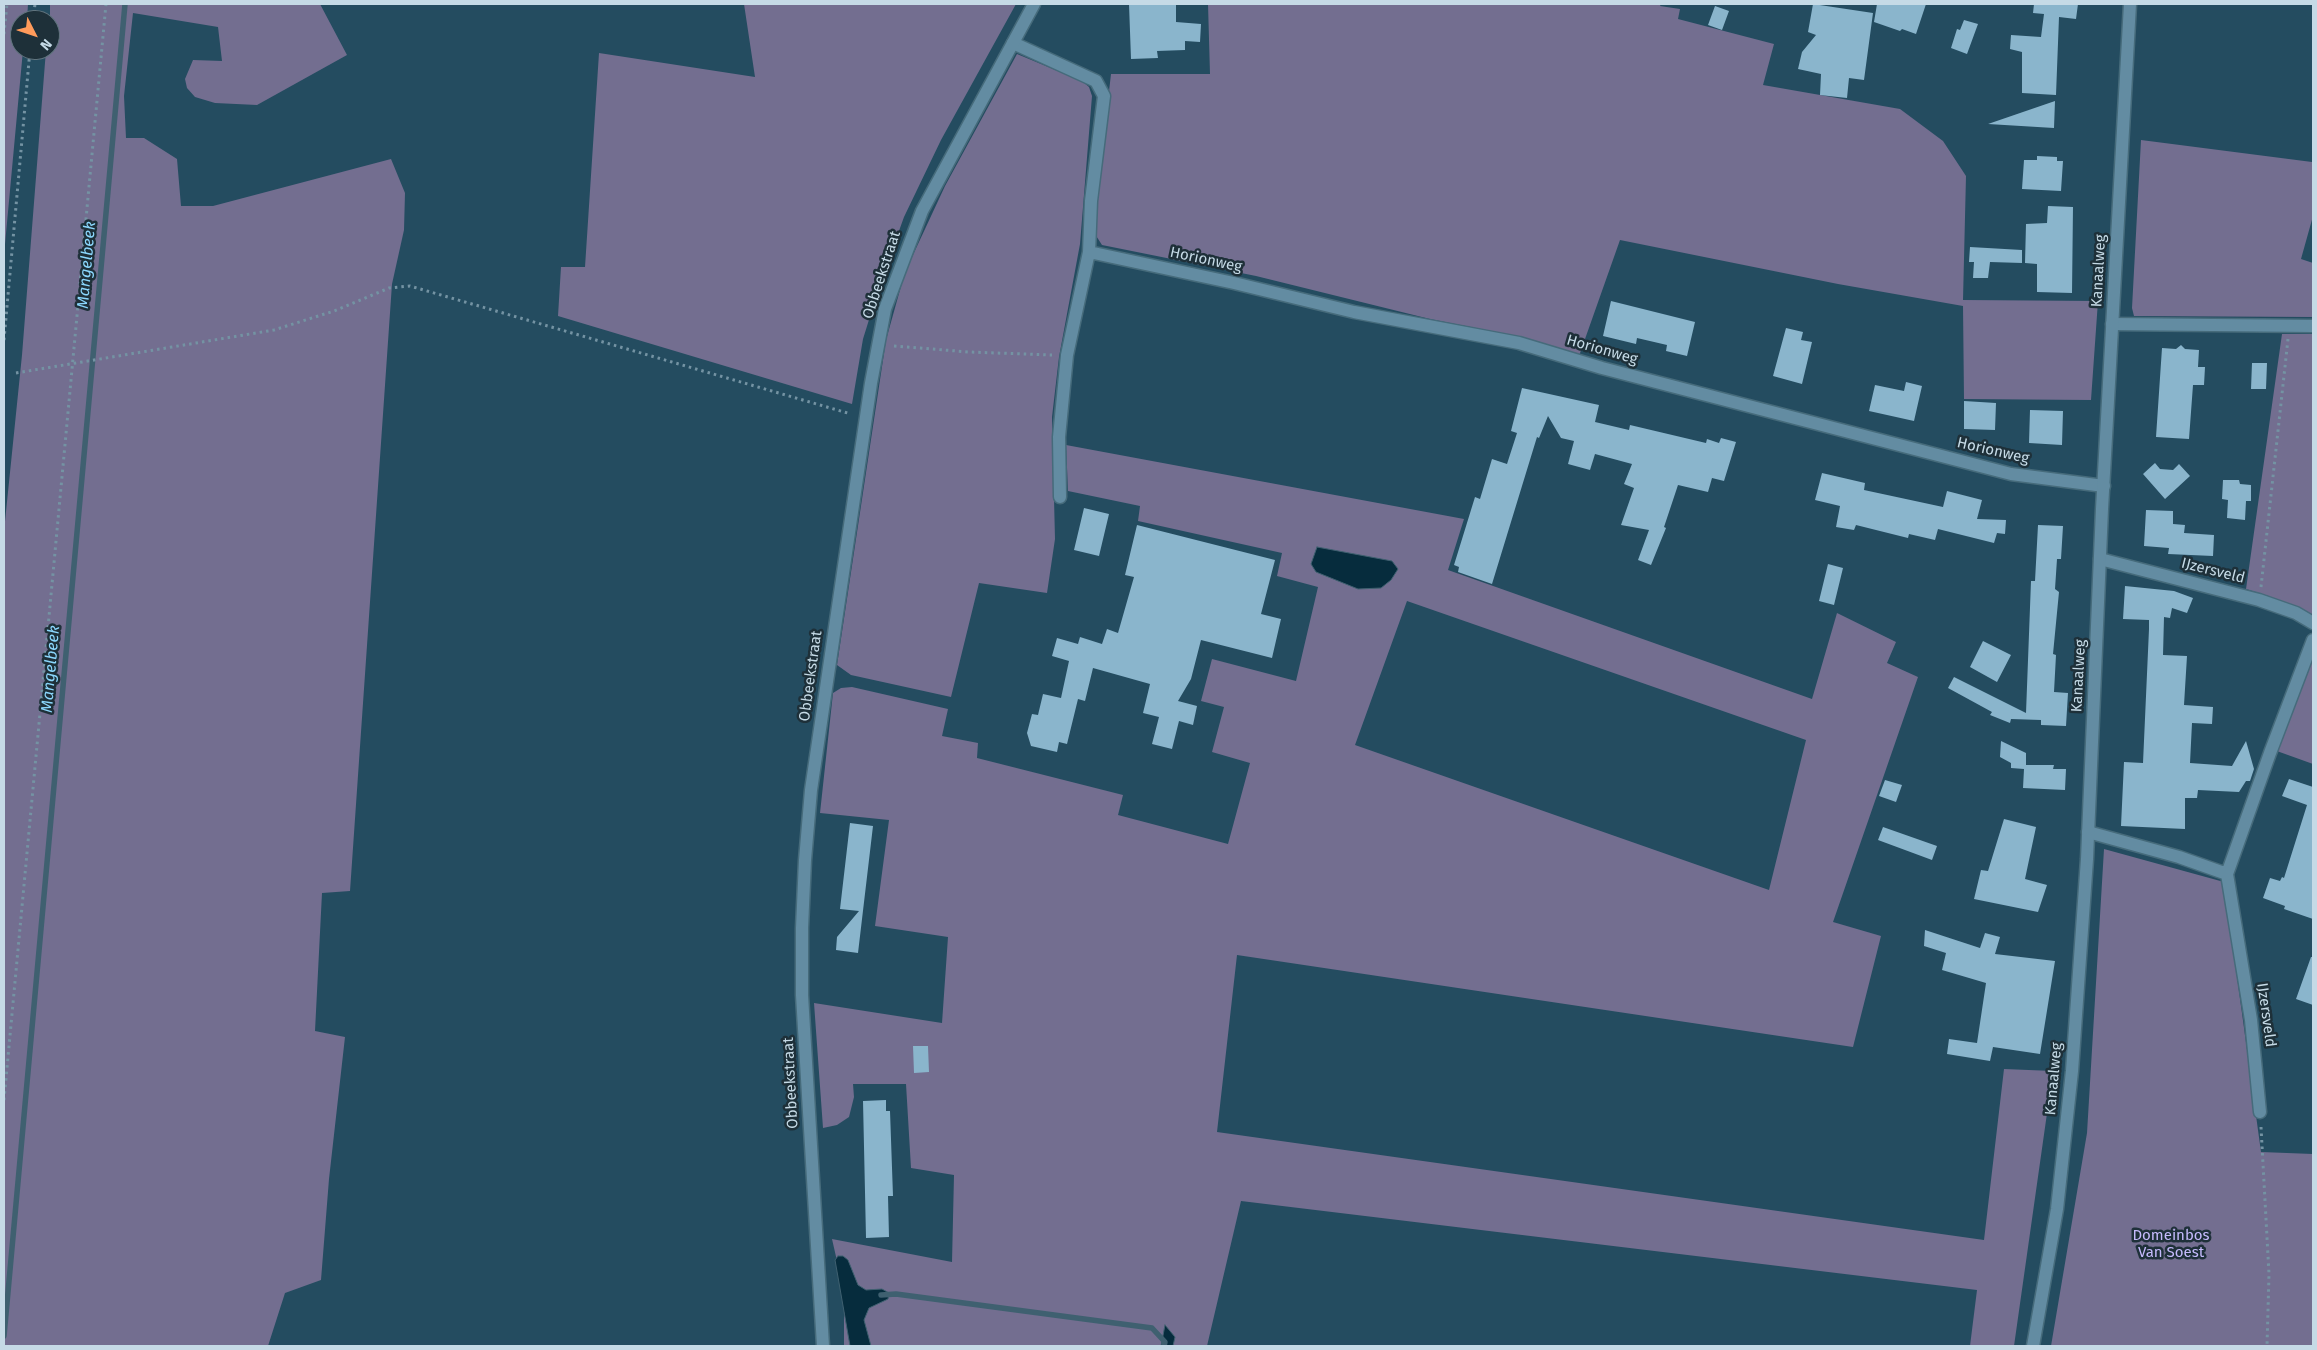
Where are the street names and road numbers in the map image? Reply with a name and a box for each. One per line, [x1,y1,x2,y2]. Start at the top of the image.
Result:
street label: Obbeekstraat [859,229,905,321]
street label: Kanaalweg [2088,234,2110,308]
street label: Horionweg [1168,244,1244,276]
street label: Horionweg [1564,331,1640,369]
street label: Horionweg [1955,434,2031,468]
street label: IJzersveld [2179,554,2247,588]
street label: Obbeekstraat [796,629,826,723]
street label: Kanaalweg [2068,639,2090,713]
street label: IJzersveld [2253,982,2279,1048]
street label: Obbeekstraat [780,1037,802,1129]
street label: Kanaalweg [2042,1042,2066,1116]

